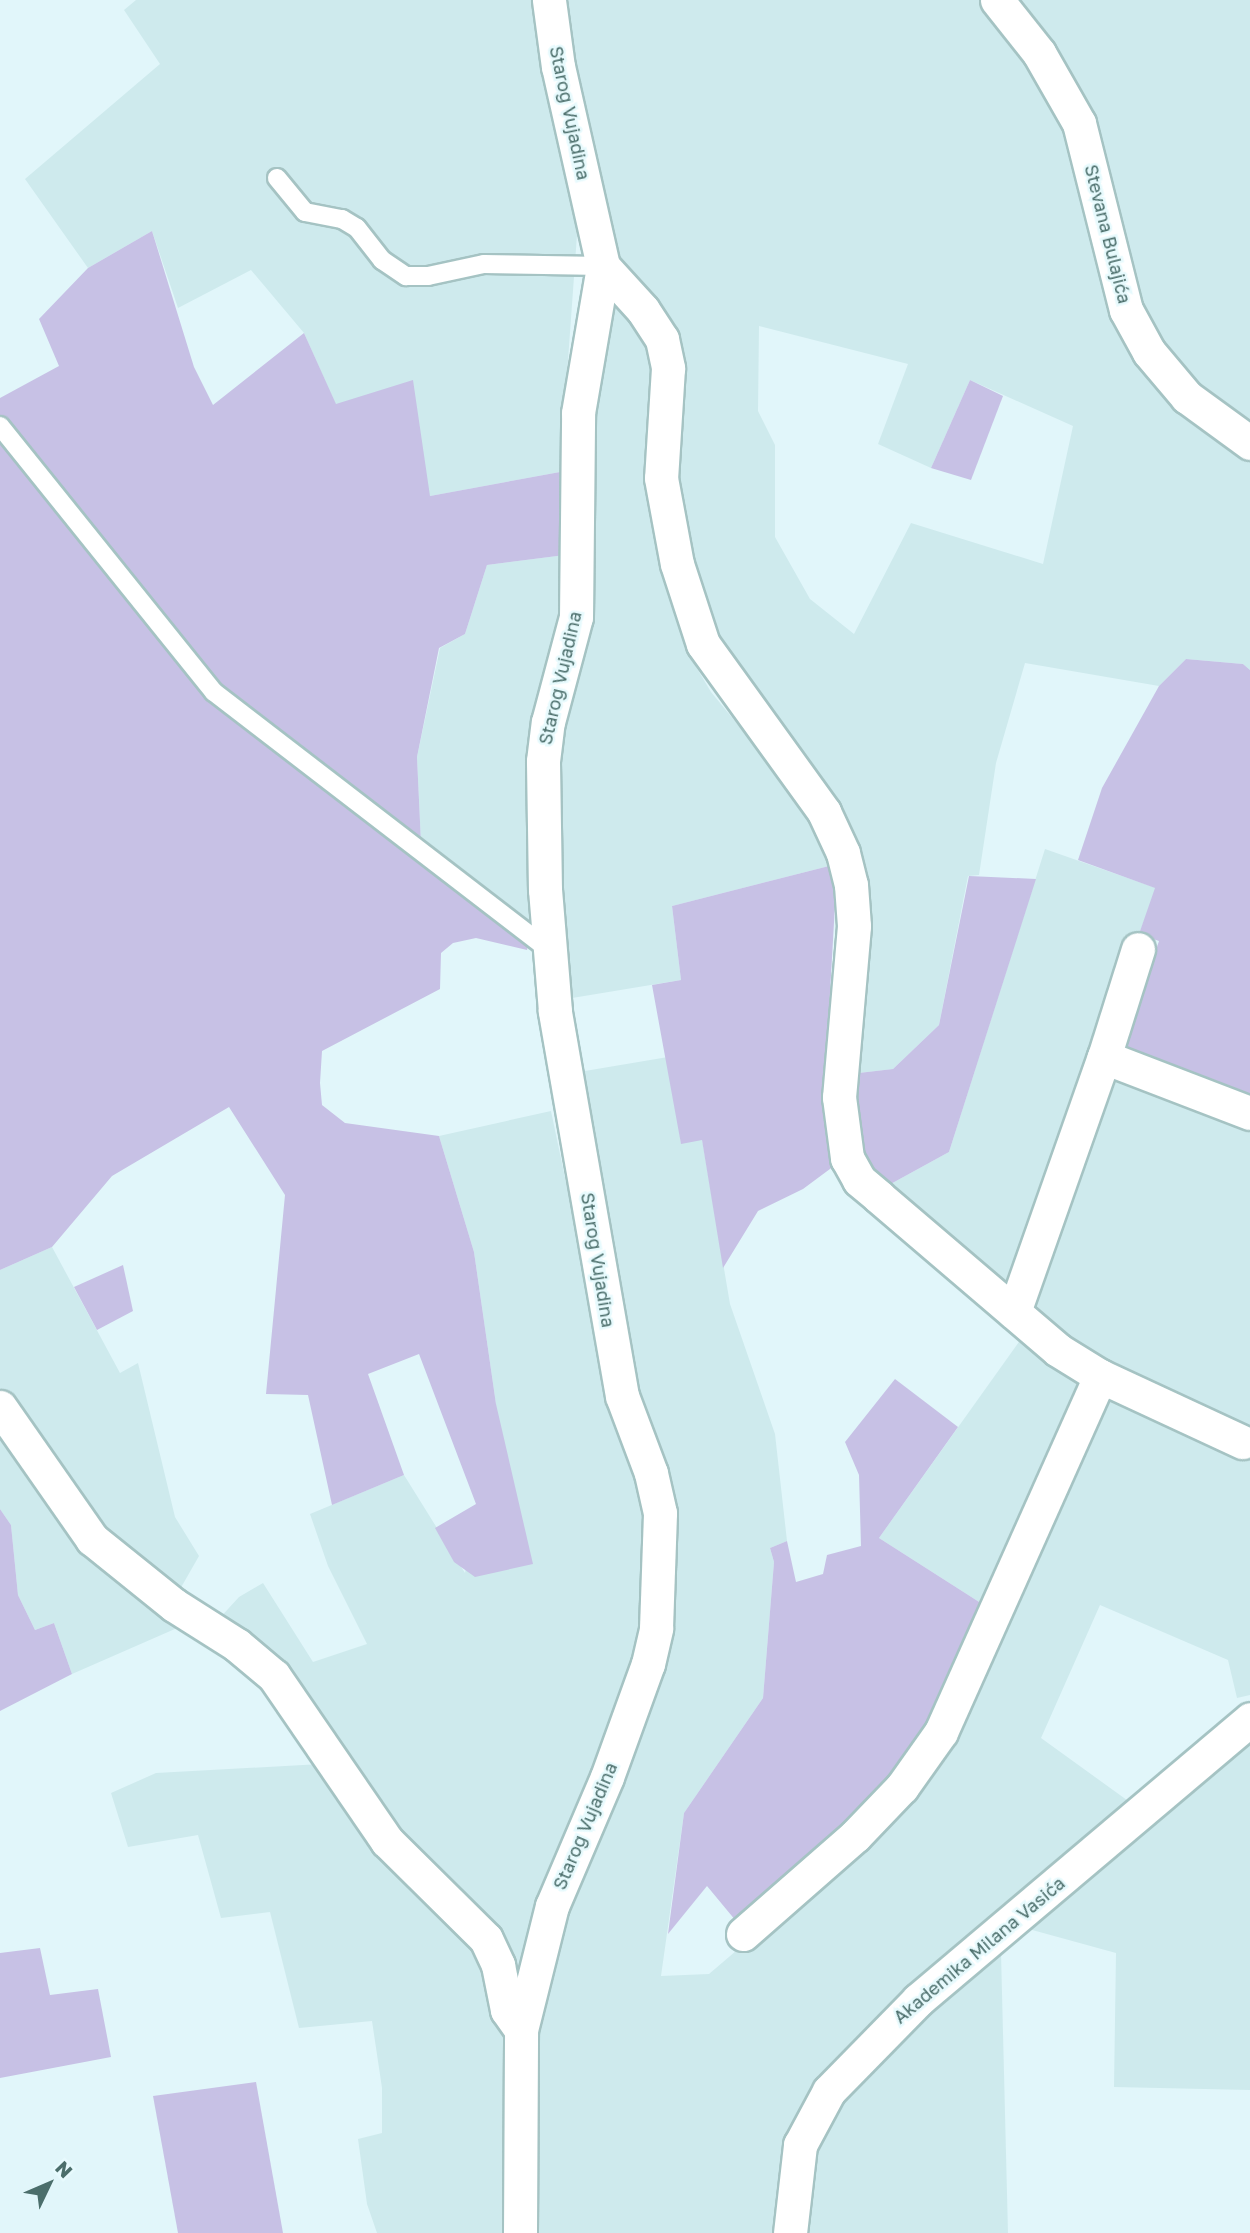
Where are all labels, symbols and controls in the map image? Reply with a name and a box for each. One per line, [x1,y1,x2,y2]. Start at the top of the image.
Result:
street label: Starog Vujadina [545,44,595,182]
street label: Stevana Bulajića [1080,162,1136,306]
street label: Starog Vujadina [534,609,586,747]
street label: Starog Vujadina [577,1191,619,1329]
street label: Starog Vujadina [548,1759,622,1893]
street label: Akademika Milana Vasića [889,1872,1069,2028]
north arrow [14,2149,84,2219]
text: N [51,2156,78,2182]

